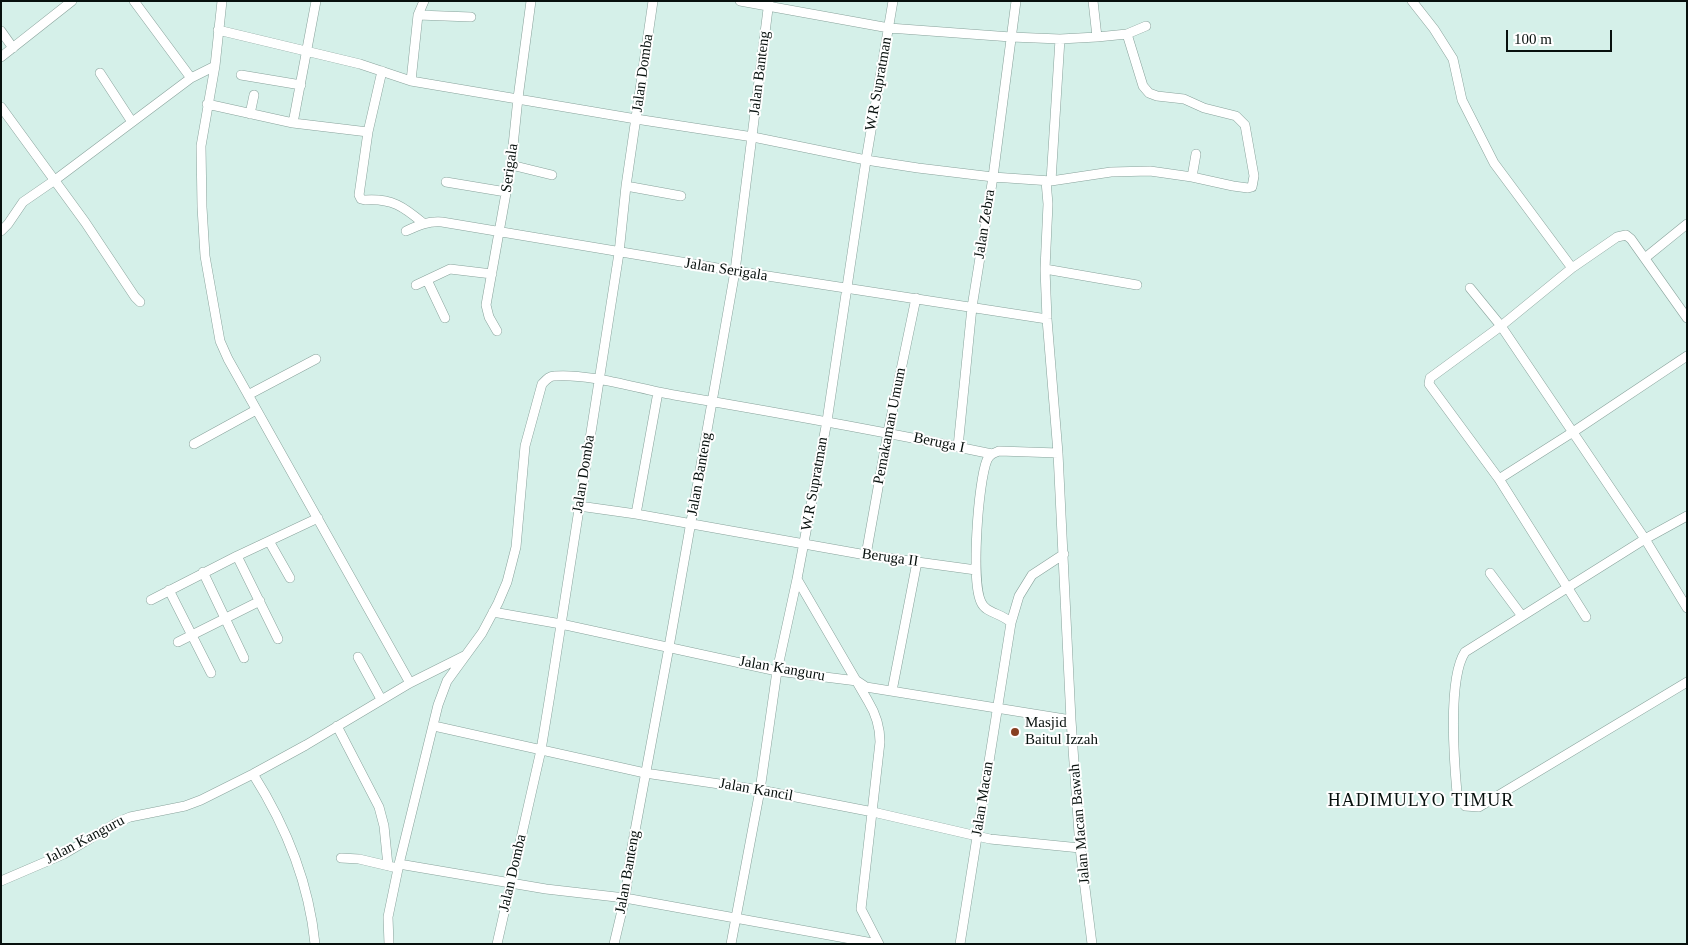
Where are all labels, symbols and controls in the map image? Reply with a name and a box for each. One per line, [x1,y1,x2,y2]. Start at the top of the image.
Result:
scale bar [1508,20,1614,52]
street label: Jalan Banteng [746,30,774,116]
text: 100 m [1514,31,1552,47]
street label: Jalan Domba [629,33,657,113]
street label: W.R Supratman [862,36,896,132]
street label: Serigala [498,142,522,194]
street label: Jalan Zebra [971,188,999,260]
street label: Jalan Serigala [683,255,769,285]
street label: Pemakaman Umum [870,366,910,486]
street label: Beruga I [912,429,966,457]
street label: Jalan Banteng [684,431,716,517]
street label: Jalan Domba [569,434,599,514]
street label: W.R Supratman [798,436,832,532]
street label: Beruga II [860,545,920,571]
street label: Jalan Kanguru [738,653,826,685]
place label: Masjid Baitul Izzah [1025,714,1098,749]
marker: Masjid Baitul Izzah [1009,726,1021,738]
street label: Jalan Macan [968,760,998,838]
street label: Jalan Macan Bawah [1066,763,1094,885]
street label: Jalan Kancil [718,775,794,805]
district label: HADIMULYO TIMUR [1326,790,1516,812]
street label: Jalan Kanguru [42,812,128,868]
street label: Jalan Banteng [612,829,644,915]
street label: Jalan Domba [495,833,531,913]

